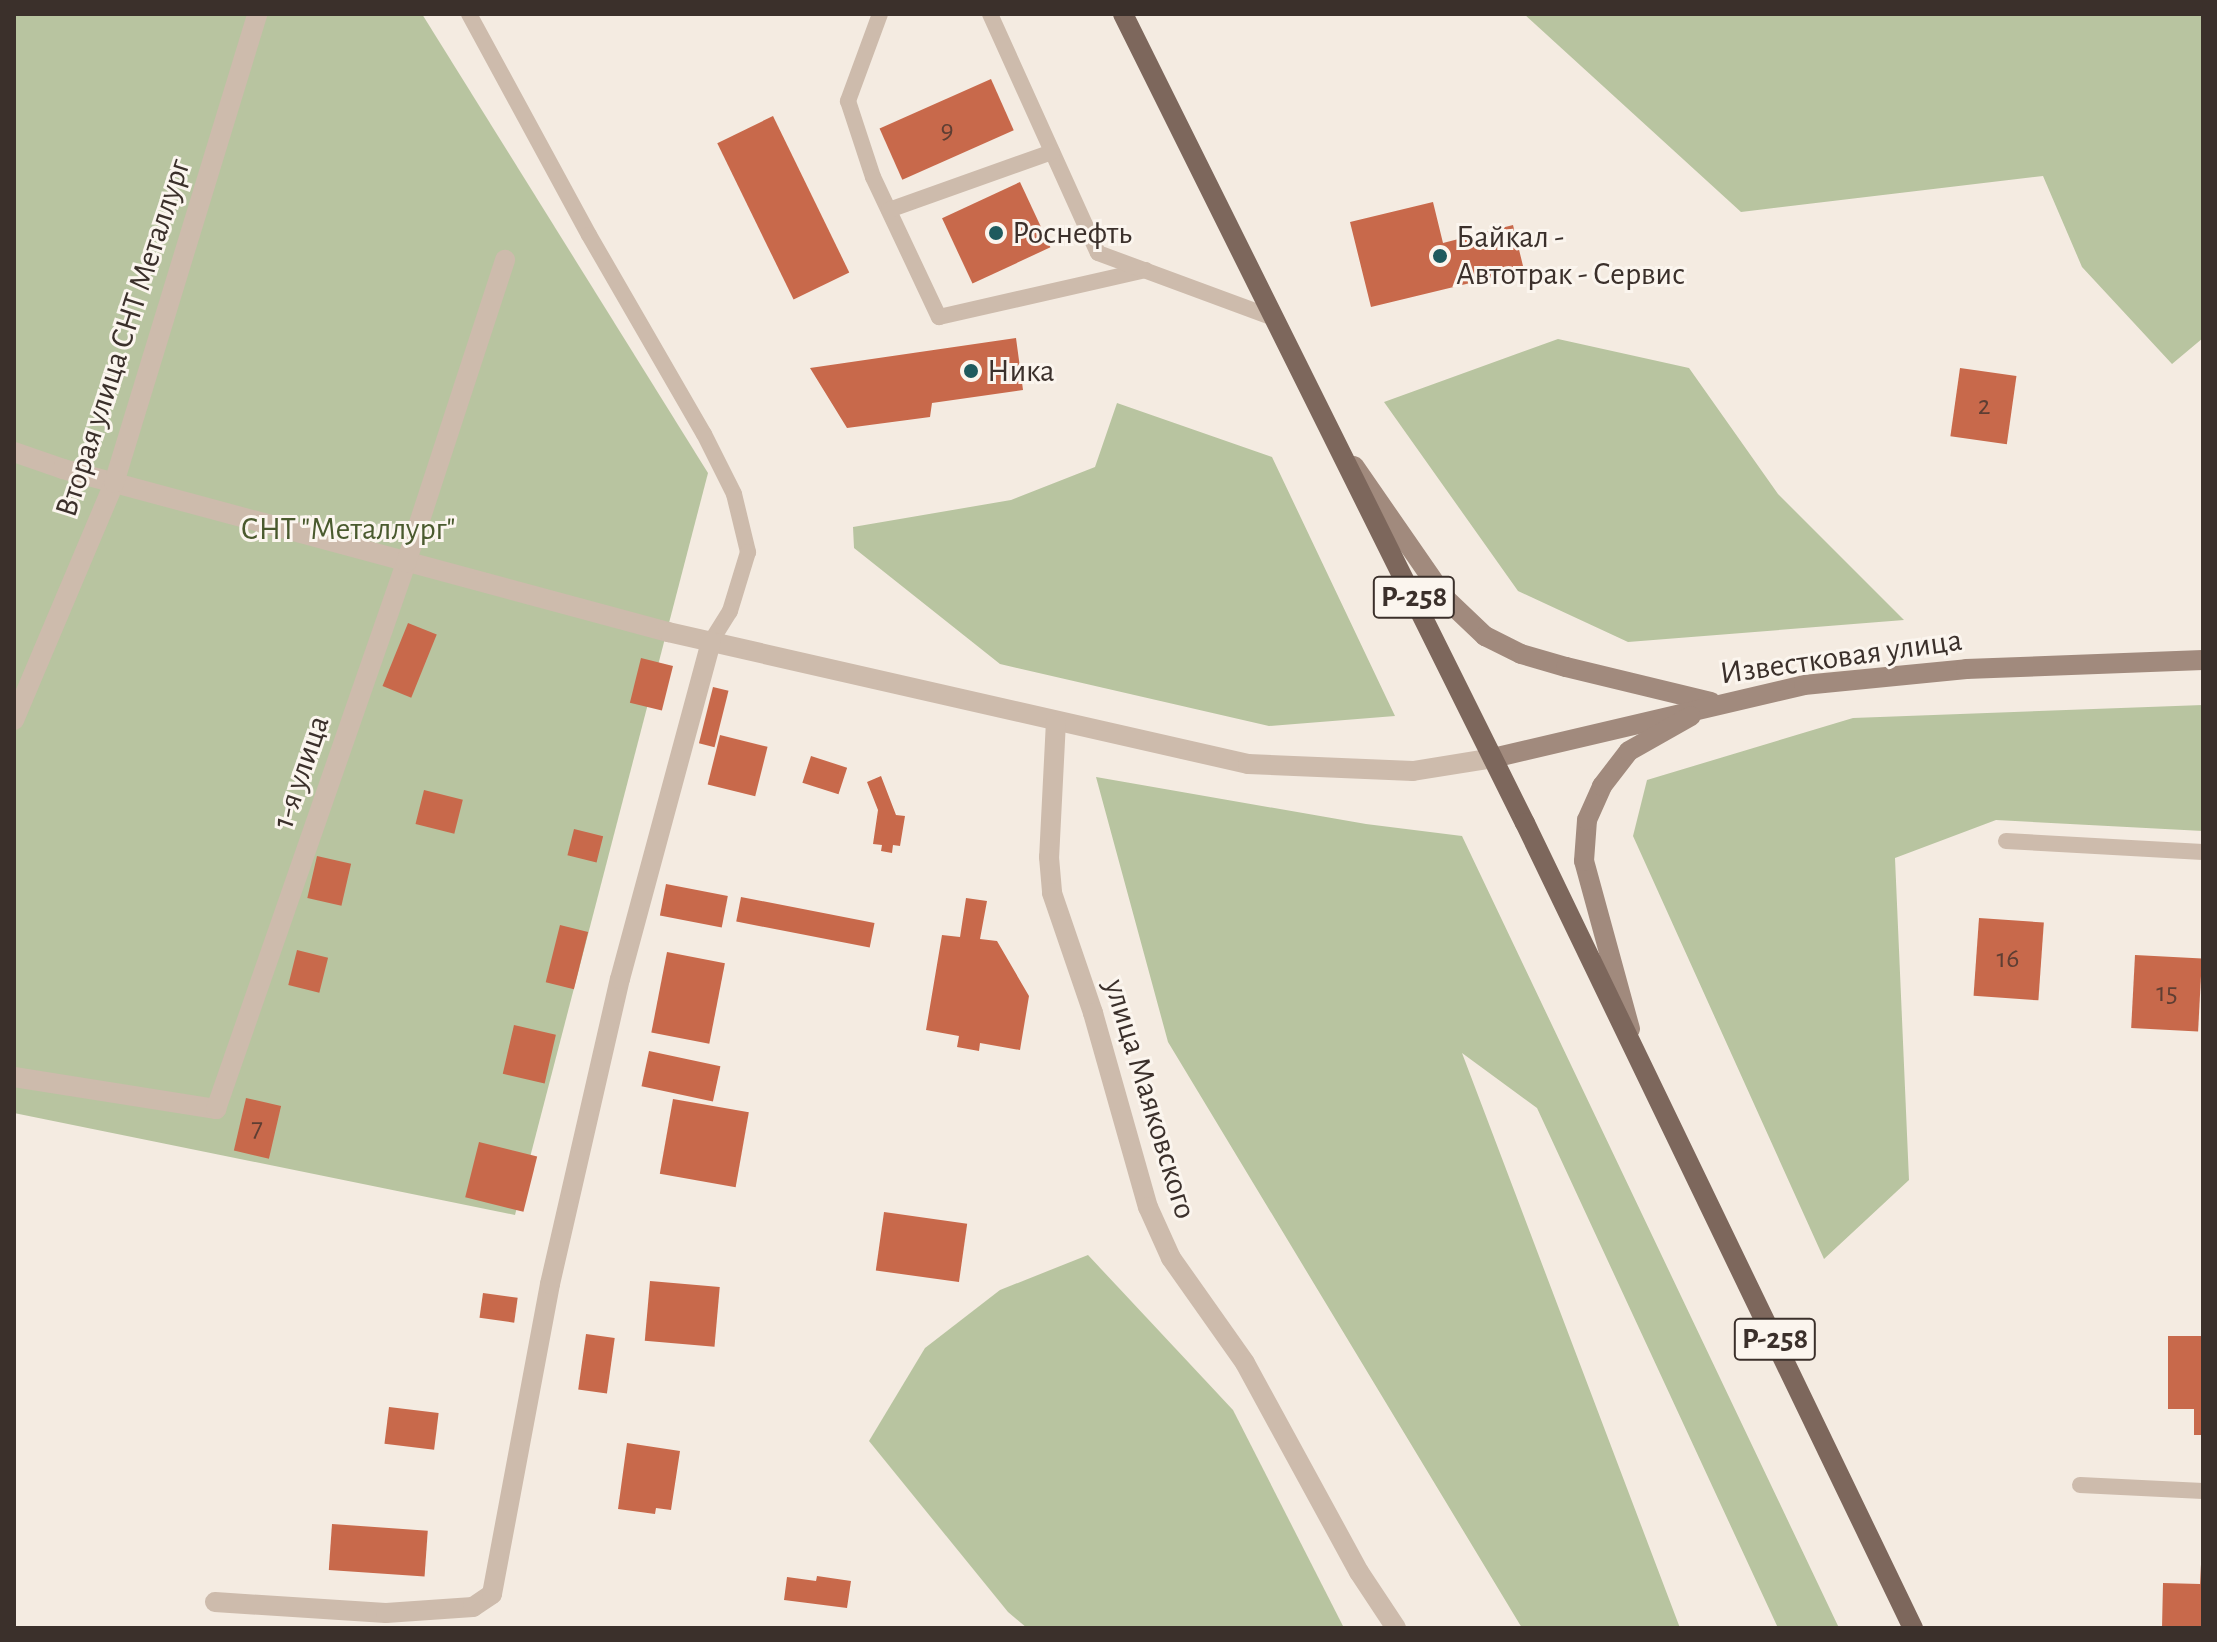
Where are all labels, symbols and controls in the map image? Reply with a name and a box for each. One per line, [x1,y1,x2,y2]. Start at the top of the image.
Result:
house number: 9 [940,113,954,147]
street label: Вторая улица СНТ Металлург [47,154,199,522]
place label: Роснефть [1012,214,1132,252]
place label: Байкал - Автотрак - Сервис [1456,219,1685,294]
marker: Роснефть [987,224,1005,242]
marker: Байкал - Автотрак - Сервис [1431,247,1449,265]
place label: Ника [987,352,1055,390]
marker: Ника [962,362,980,380]
house number: 2 [1978,389,1990,423]
park label: СНТ "Металлург" [241,510,455,548]
road number: Р-258 [1372,571,1456,623]
street label: Известковая улица [1718,621,1964,693]
street label: 1-я улица [264,710,338,834]
house number: 16 [1997,942,2019,976]
street label: улица Маяковского [1095,975,1205,1223]
house number: 15 [2156,976,2178,1010]
house number: 7 [251,1111,263,1145]
road number: Р-258 [1733,1313,1817,1365]

